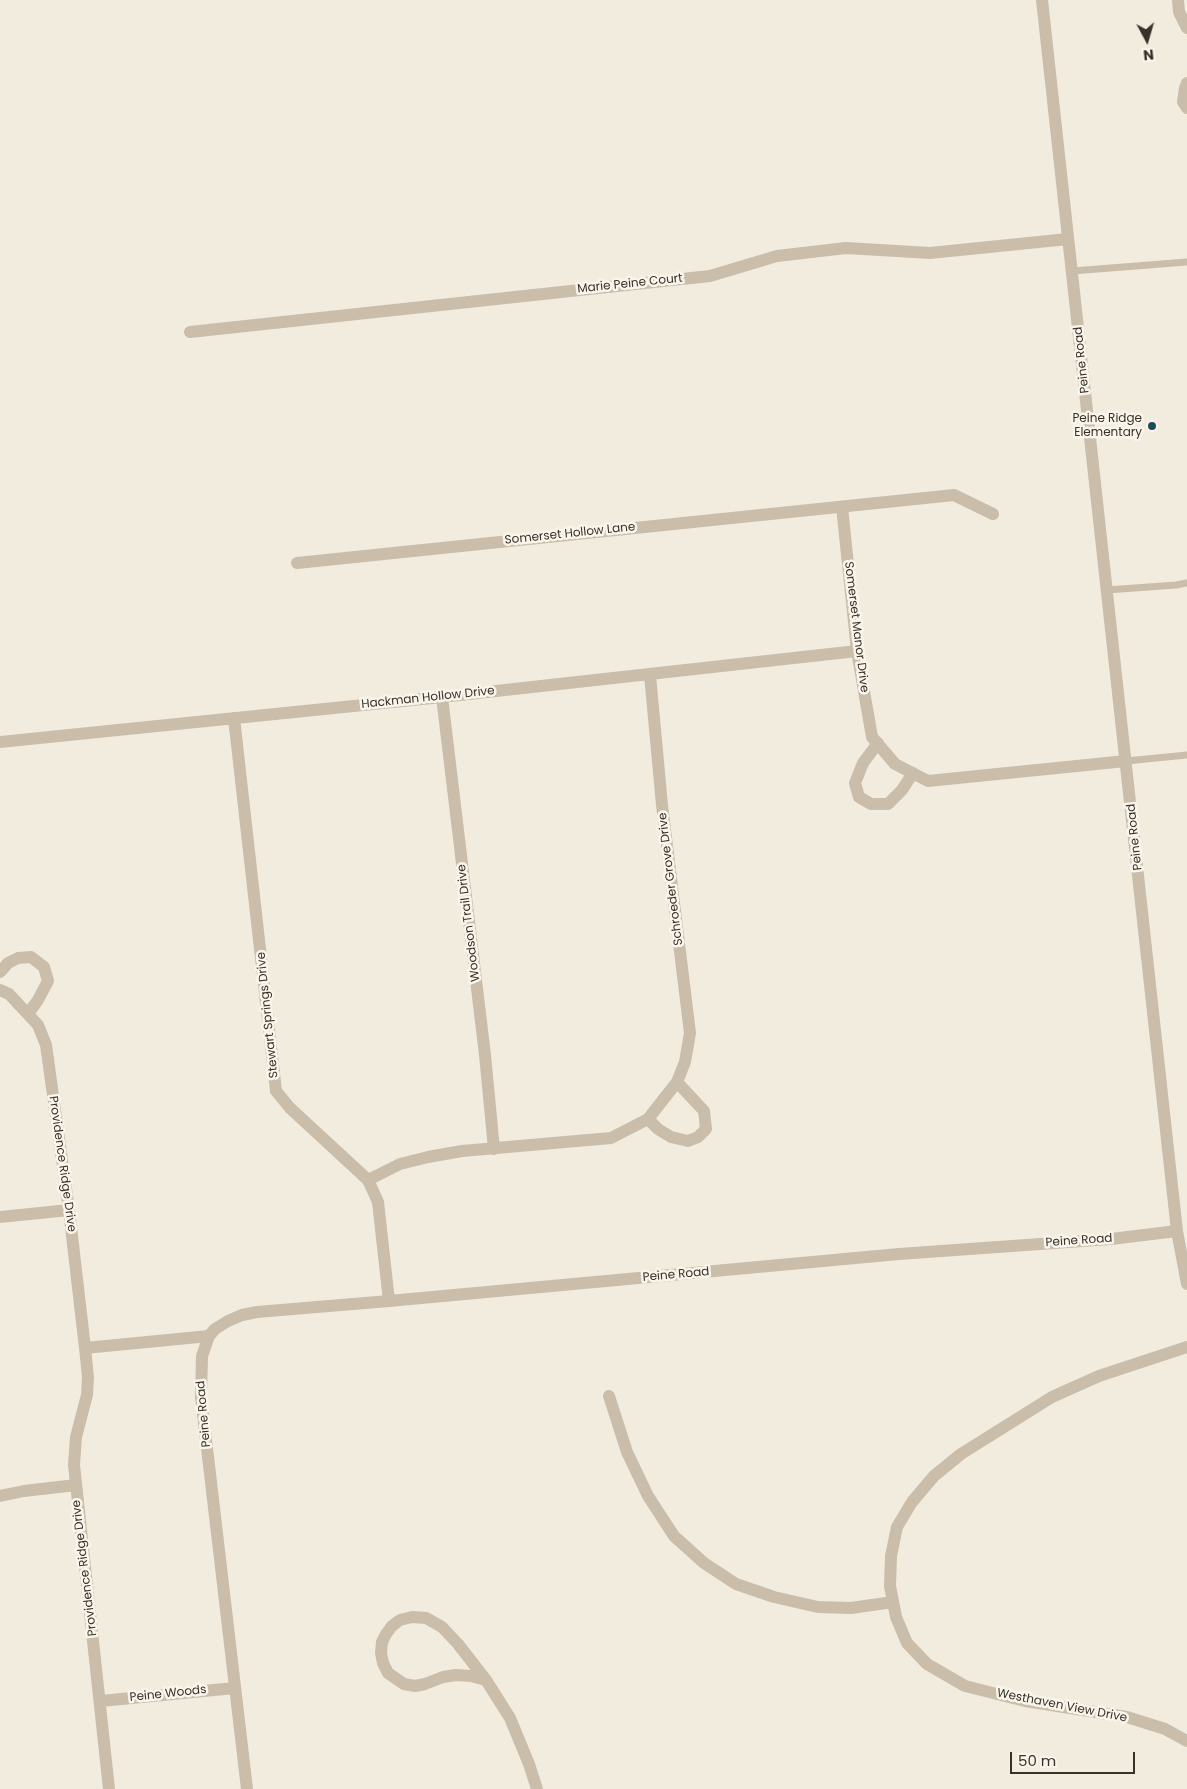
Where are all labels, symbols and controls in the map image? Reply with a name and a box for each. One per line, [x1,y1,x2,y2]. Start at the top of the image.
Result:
north arrow [1122,15,1172,65]
text: N [1142,44,1155,65]
street label: Marie Peine Court [577,271,683,297]
street label: Peine Road [1071,326,1093,394]
place label: Peine Ridge Elementary [1072,412,1142,440]
marker: Peine Ridge Elementary [1146,420,1158,432]
street label: Somerset Hollow Lane [504,520,636,548]
street label: Somerset Manor Drive [841,561,871,693]
street label: Hackman Hollow Drive [361,684,495,712]
street label: Peine Road [1124,803,1146,871]
street label: Schroeder Grove Drive [656,812,686,946]
street label: Woodson Trail Drive [455,863,483,983]
street label: Stewart Springs Drive [254,951,282,1079]
street label: Providence Ridge Drive [45,1095,79,1233]
street label: Peine Road [1045,1231,1113,1251]
street label: Peine Road [642,1265,710,1285]
street label: Peine Road [194,1380,214,1448]
street label: Providence Ridge Drive [69,1499,101,1637]
street label: Peine Woods [129,1683,207,1705]
street label: Westhaven View Drive [996,1686,1128,1726]
scale bar [1012,1742,1137,1774]
text: 50 m [1018,1750,1056,1771]

